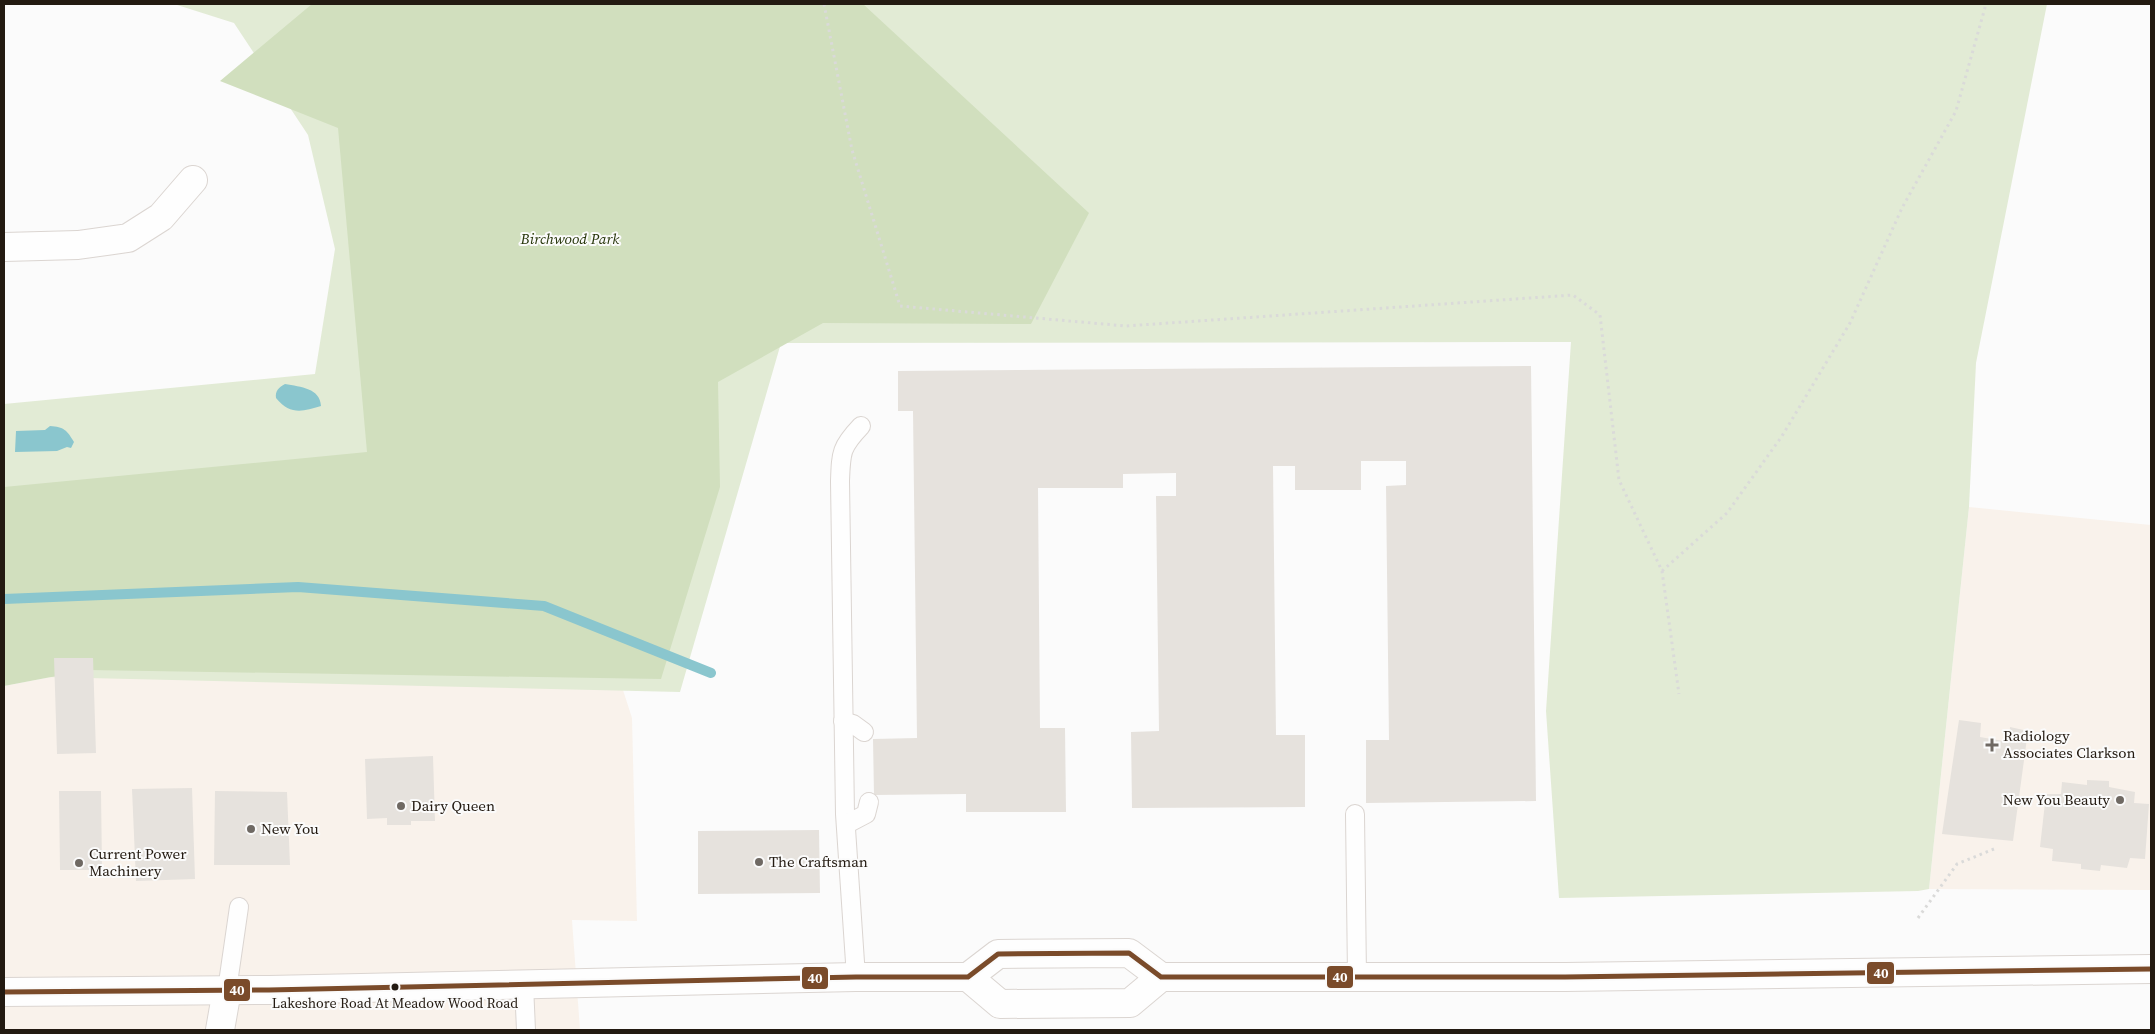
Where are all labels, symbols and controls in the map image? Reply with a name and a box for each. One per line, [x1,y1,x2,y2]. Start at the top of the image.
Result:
park label: Birchwood Park [520,228,620,249]
place label: Radiology Associates Clarkson [2003,725,2136,763]
marker: Radiology Associates Clarkson [1985,738,1999,752]
place label: New You Beauty [2003,789,2110,810]
marker: New You Beauty [2114,794,2126,806]
place label: Dairy Queen [411,795,495,816]
marker: Dairy Queen [395,800,407,812]
place label: New You [261,818,319,839]
marker: New You [245,823,257,835]
place label: Current Power Machinery [89,843,187,881]
place label: The Craftsman [769,851,868,872]
marker: The Craftsman [753,856,765,868]
marker: Current Power Machinery [73,857,85,869]
line badge: 40 [1866,961,1895,985]
text: 40 [1873,963,1889,983]
line badge: 40 [1326,965,1354,989]
line badge: 40 [801,966,829,990]
text: 40 [1332,967,1348,987]
text: 40 [807,968,823,988]
line badge: 40 [223,978,251,1002]
text: 40 [229,980,245,1000]
marker: Lakeshore Road At Meadow Wood Road [390,982,400,992]
place label: Lakeshore Road At Meadow Wood Road [272,993,518,1013]

